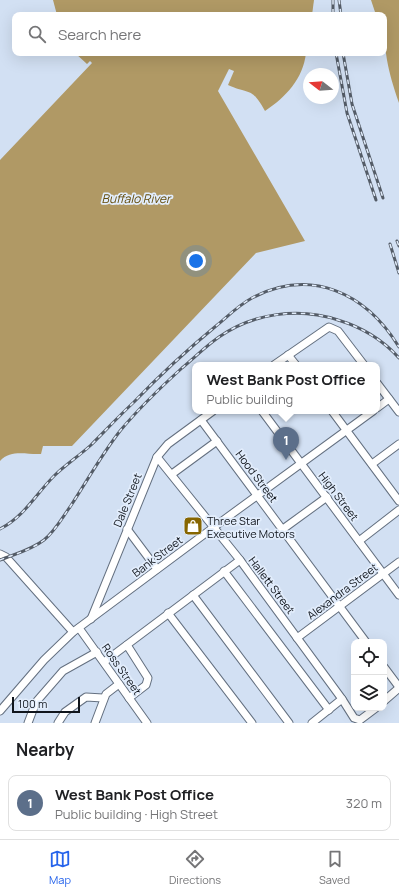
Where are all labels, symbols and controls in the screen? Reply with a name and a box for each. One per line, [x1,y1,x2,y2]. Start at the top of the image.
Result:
search box [12,12,387,56]
icon: search [26,23,48,45]
text: Search here [58,24,141,45]
north arrow [303,68,339,104]
water label: Buffalo River [102,190,172,207]
your location [186,251,206,271]
popup [192,362,380,414]
text: West Bank Post Office [207,369,365,390]
text: Public building [207,390,293,408]
pin: 1 [273,427,299,460]
street label: Hood Street [232,447,282,505]
street label: High Street [316,468,362,524]
street label: Dale Street [109,471,145,529]
place label: Three Star Executive Motors [207,513,295,541]
shop icon: Three Star Executive Motors [182,515,204,537]
street label: Bank Street [129,532,185,580]
street label: Hallett Street [246,553,298,617]
street label: Alexandra Street [304,559,380,623]
map controls [351,639,387,711]
button: locate [351,639,387,675]
street label: Ross Street [99,640,145,698]
button: layers [351,675,387,711]
scale bar [12,695,80,714]
text: 100 m [18,696,47,711]
text: Nearby [16,738,74,761]
text: West Bank Post Office [55,784,214,805]
text: 1 [27,794,33,812]
text: 320 m [346,794,382,812]
text: Public building · High Street [55,805,218,823]
tab: Map [49,848,71,887]
tab: Directions [169,848,221,887]
tab: Saved [319,848,350,887]

